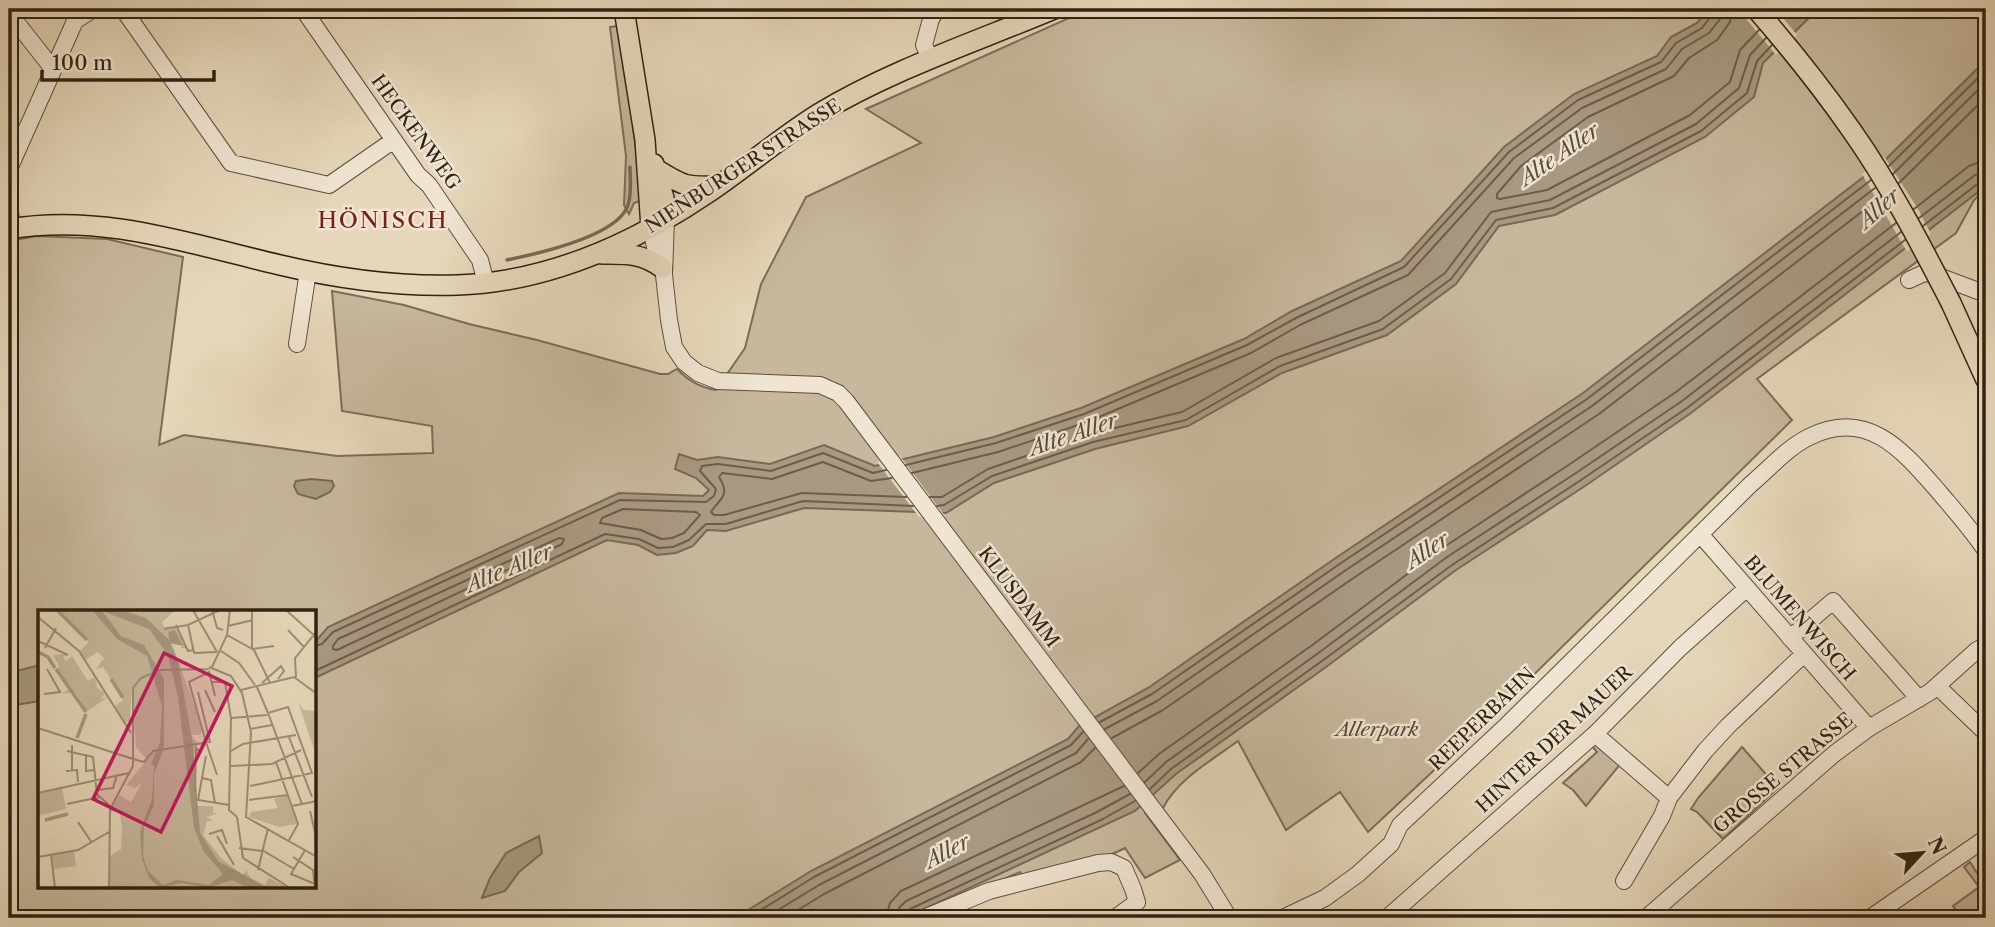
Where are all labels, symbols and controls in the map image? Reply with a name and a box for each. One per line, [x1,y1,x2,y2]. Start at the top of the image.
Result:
scale bar [42,38,214,82]
text: 100 m [52,50,113,75]
street label: HECKENWEG [366,70,466,194]
street label: NIENBURGER STRASSE [641,94,845,238]
water label: Alte Aller [1512,117,1605,192]
water label: Aller [1851,182,1906,235]
district label: HÖNISCH [317,206,449,234]
water label: Alte Aller [1023,407,1122,462]
water label: Aller [1398,526,1455,575]
water label: Alte Aller [459,538,557,599]
street label: KLUSDAMM [974,542,1064,652]
street label: BLUMENWISCH [1739,551,1861,685]
inset map [38,610,317,888]
street label: HINTER DER MAUER [1471,660,1638,817]
street label: REEPERBAHN [1424,663,1540,775]
street label: GROSSE STRASSE [1709,708,1857,838]
park label: Allerpark [1333,718,1418,741]
north arrow [1886,818,1956,888]
water label: Aller [917,828,975,875]
text: N [1923,833,1951,858]

